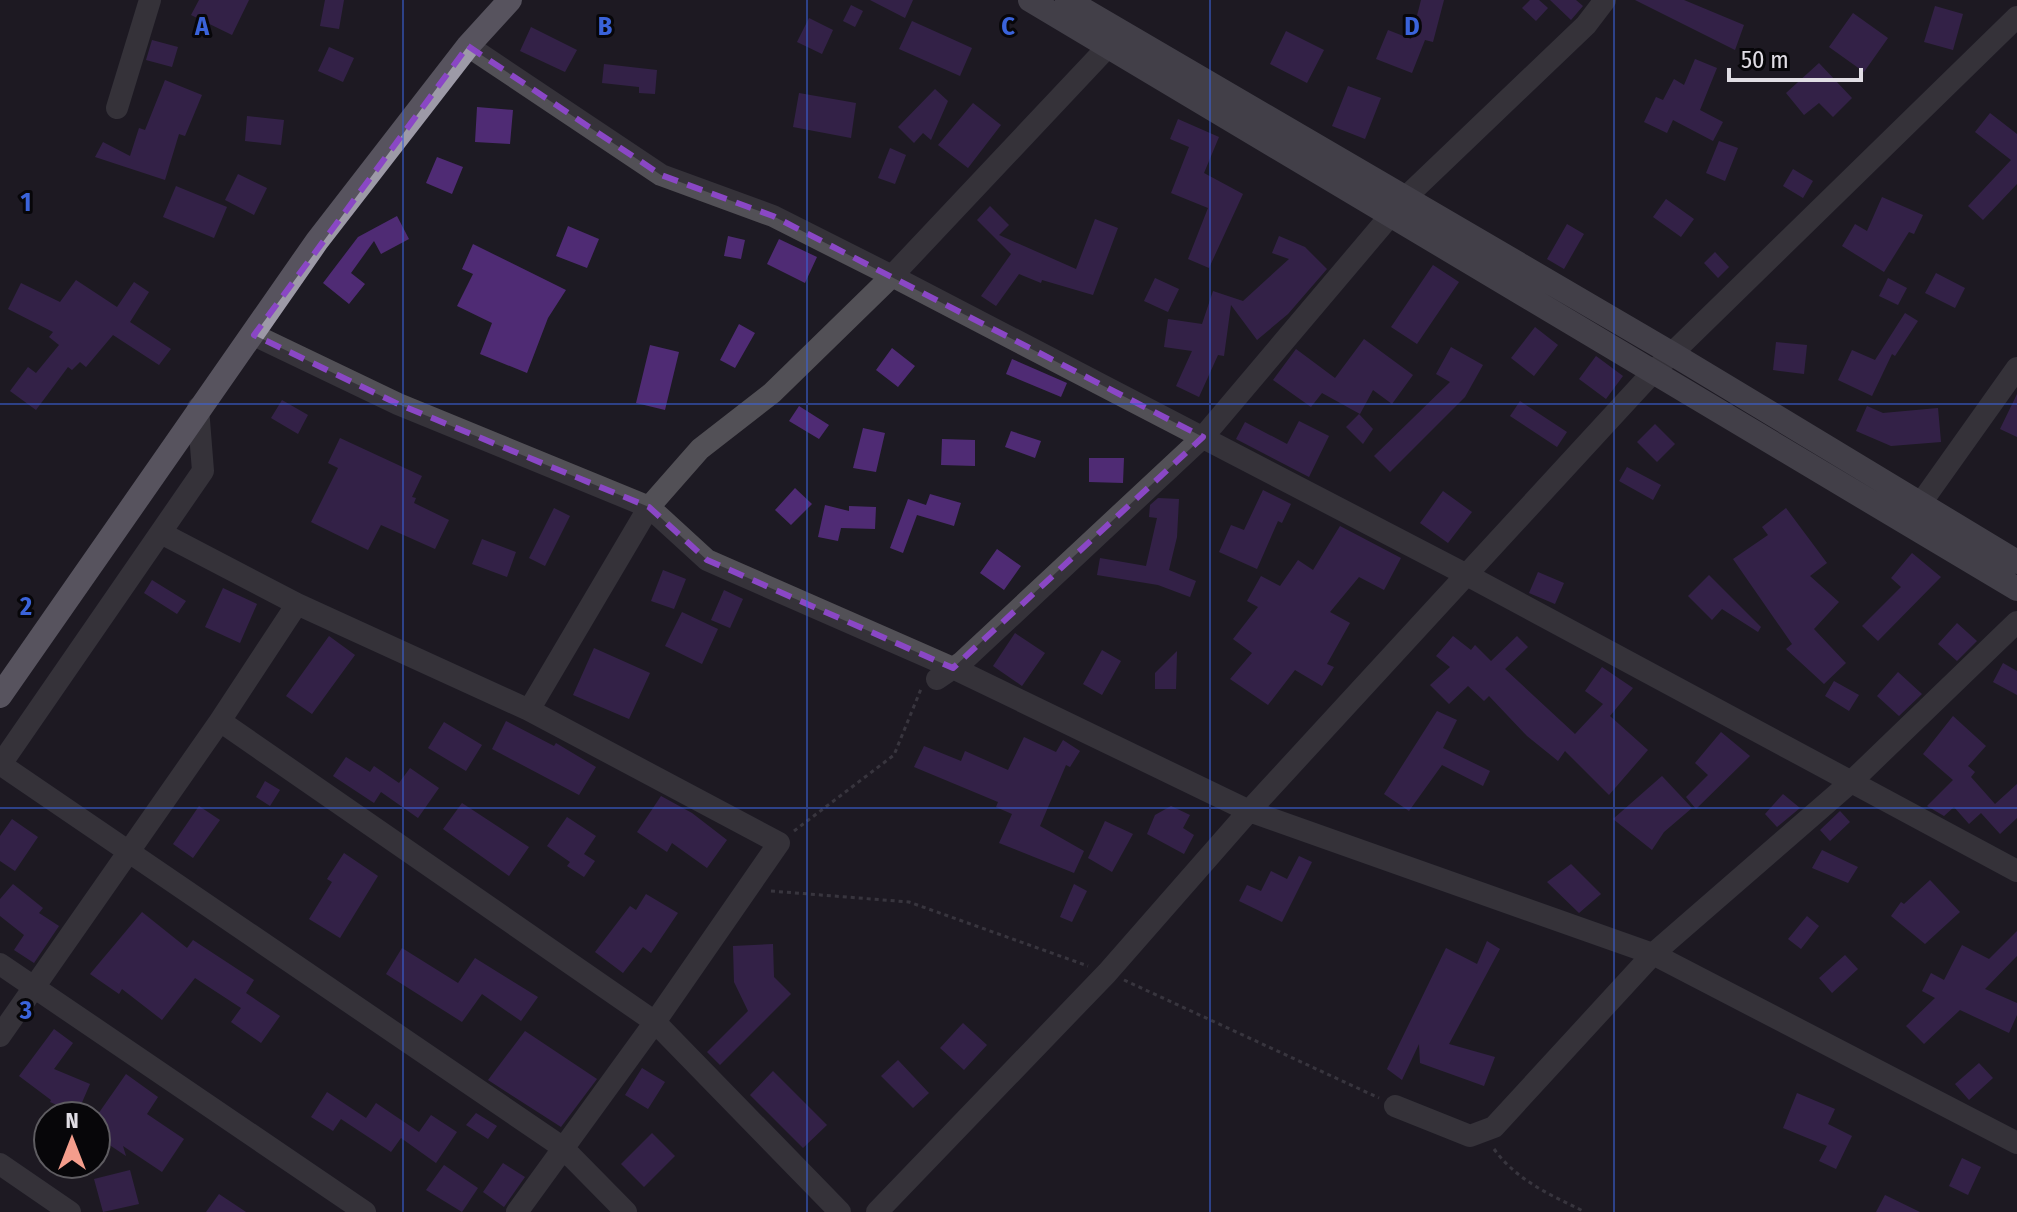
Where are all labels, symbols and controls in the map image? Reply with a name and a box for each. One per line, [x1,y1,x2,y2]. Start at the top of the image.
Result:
text: A [194,11,210,42]
text: B [598,11,613,42]
text: C [1001,11,1015,42]
text: D [1404,11,1420,42]
scale bar [1729,32,1861,82]
text: 50 m [1741,46,1789,74]
text: 1 [21,187,32,218]
text: 2 [19,591,32,622]
text: 3 [19,995,32,1026]
north arrow [32,1100,112,1180]
text: N [65,1107,79,1134]

